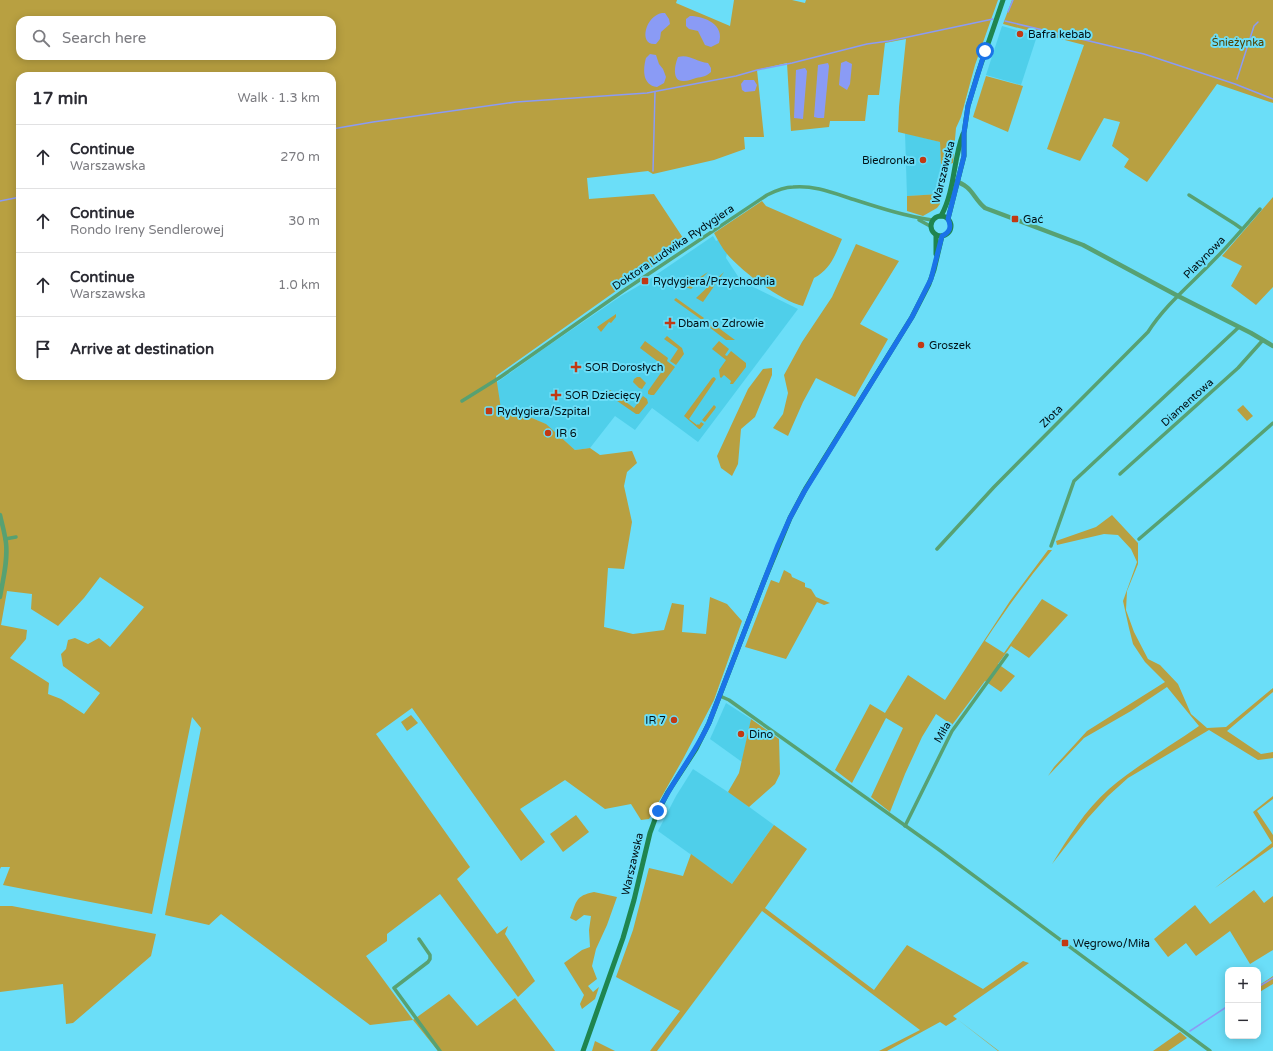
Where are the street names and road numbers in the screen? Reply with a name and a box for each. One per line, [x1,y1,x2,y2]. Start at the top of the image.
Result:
street label: Warszawska [929,140,958,205]
street label: Doktora Ludwika Rydygiera [610,202,737,293]
street label: Platynowa [1181,233,1228,281]
street label: Diamentowa [1159,376,1216,429]
street label: Złota [1037,402,1065,430]
street label: Miła [931,719,954,745]
street label: Warszawska [619,831,646,897]

